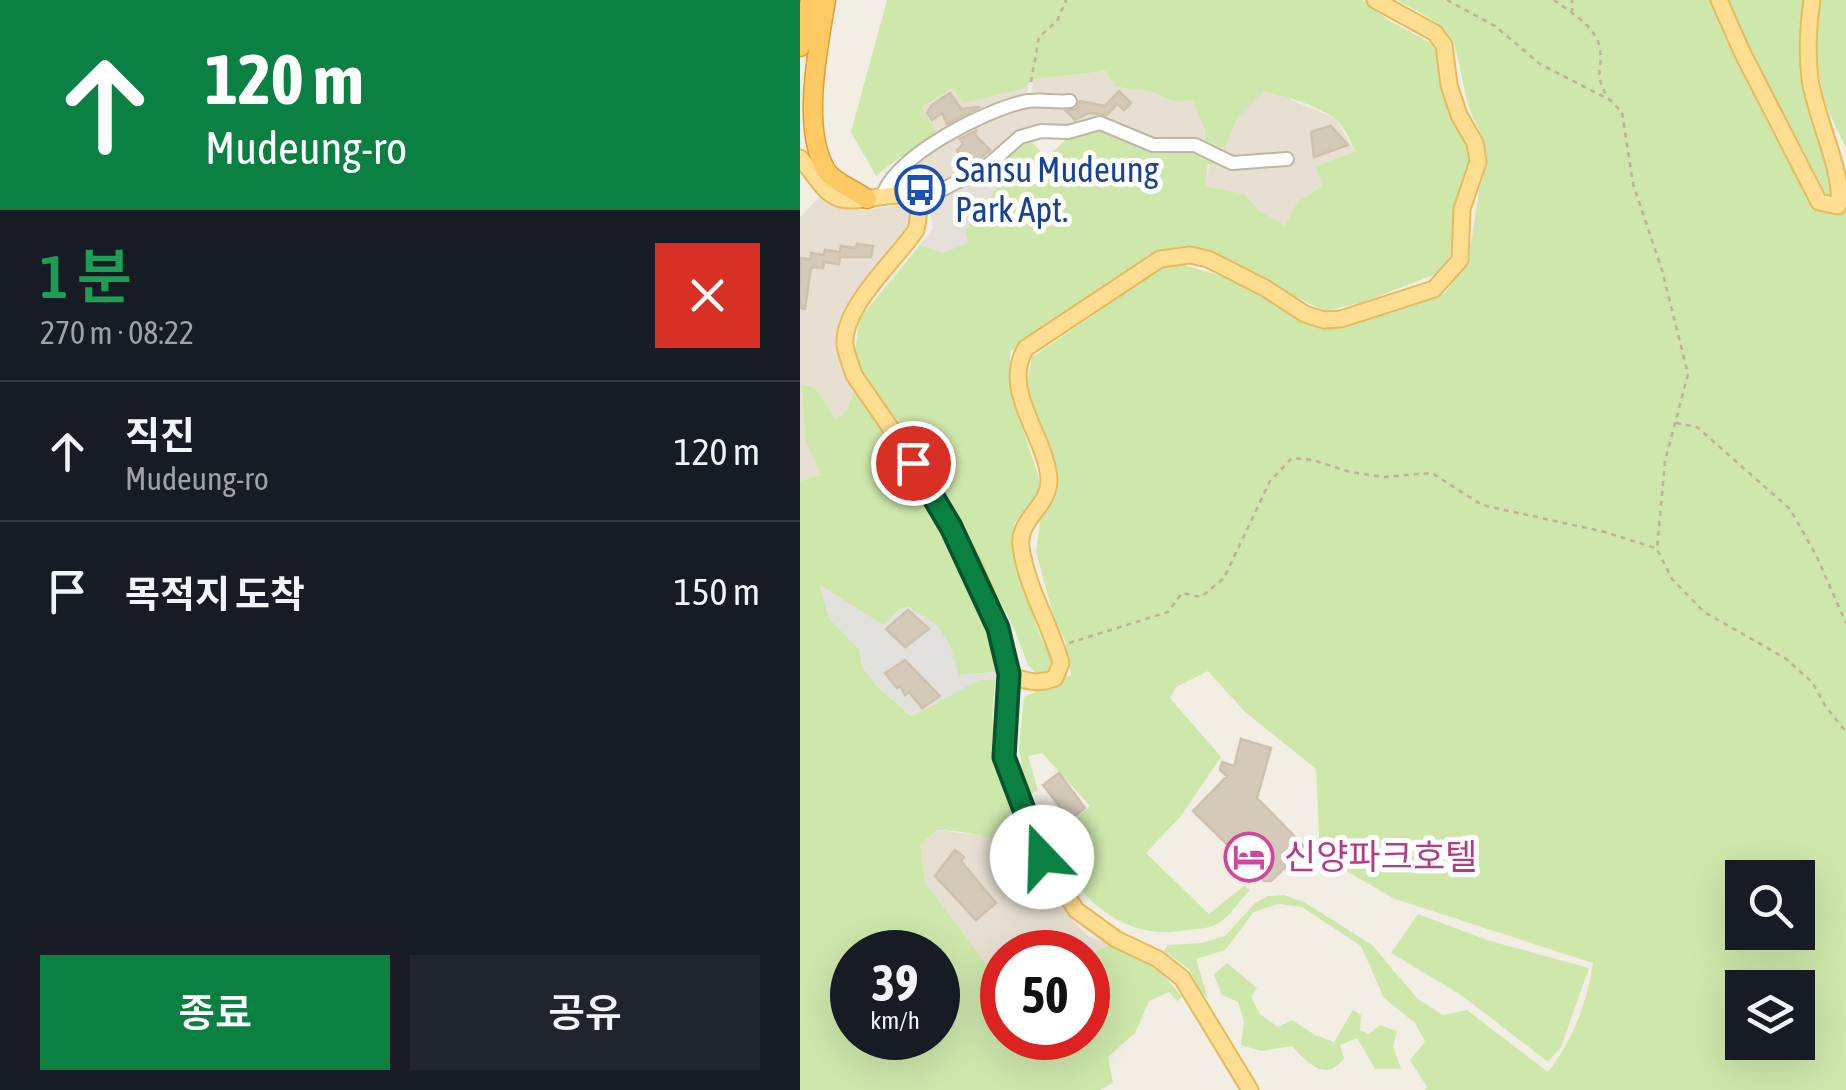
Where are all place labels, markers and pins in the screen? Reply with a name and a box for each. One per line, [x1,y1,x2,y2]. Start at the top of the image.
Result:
place label: Sansu Mudeung Park Apt. [955,149,1159,229]
bus stop icon: Sansu Mudeung Park Apt. [894,164,946,216]
pin [871,421,956,506]
hotel icon: 신양파크호텔 [1223,831,1275,883]
place label: 신양파크호텔 [1284,836,1477,876]

